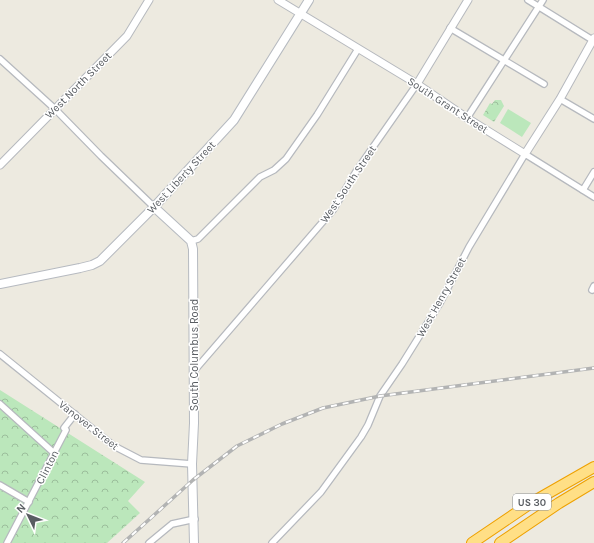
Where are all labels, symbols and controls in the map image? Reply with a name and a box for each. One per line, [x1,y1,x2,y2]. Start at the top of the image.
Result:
street label: West North Street [42,49,114,121]
street label: South Grant Street [405,75,490,136]
street label: West Liberty Street [144,138,218,216]
street label: West South Street [318,143,379,225]
street label: West Henry Street [414,255,469,339]
street label: South Columbus Road [188,299,201,411]
street label: Vanover Street [56,398,121,453]
street label: Clinton [33,448,62,486]
road number: US 30 [513,494,551,510]
north arrow [8,495,48,535]
text: N [14,501,28,516]

